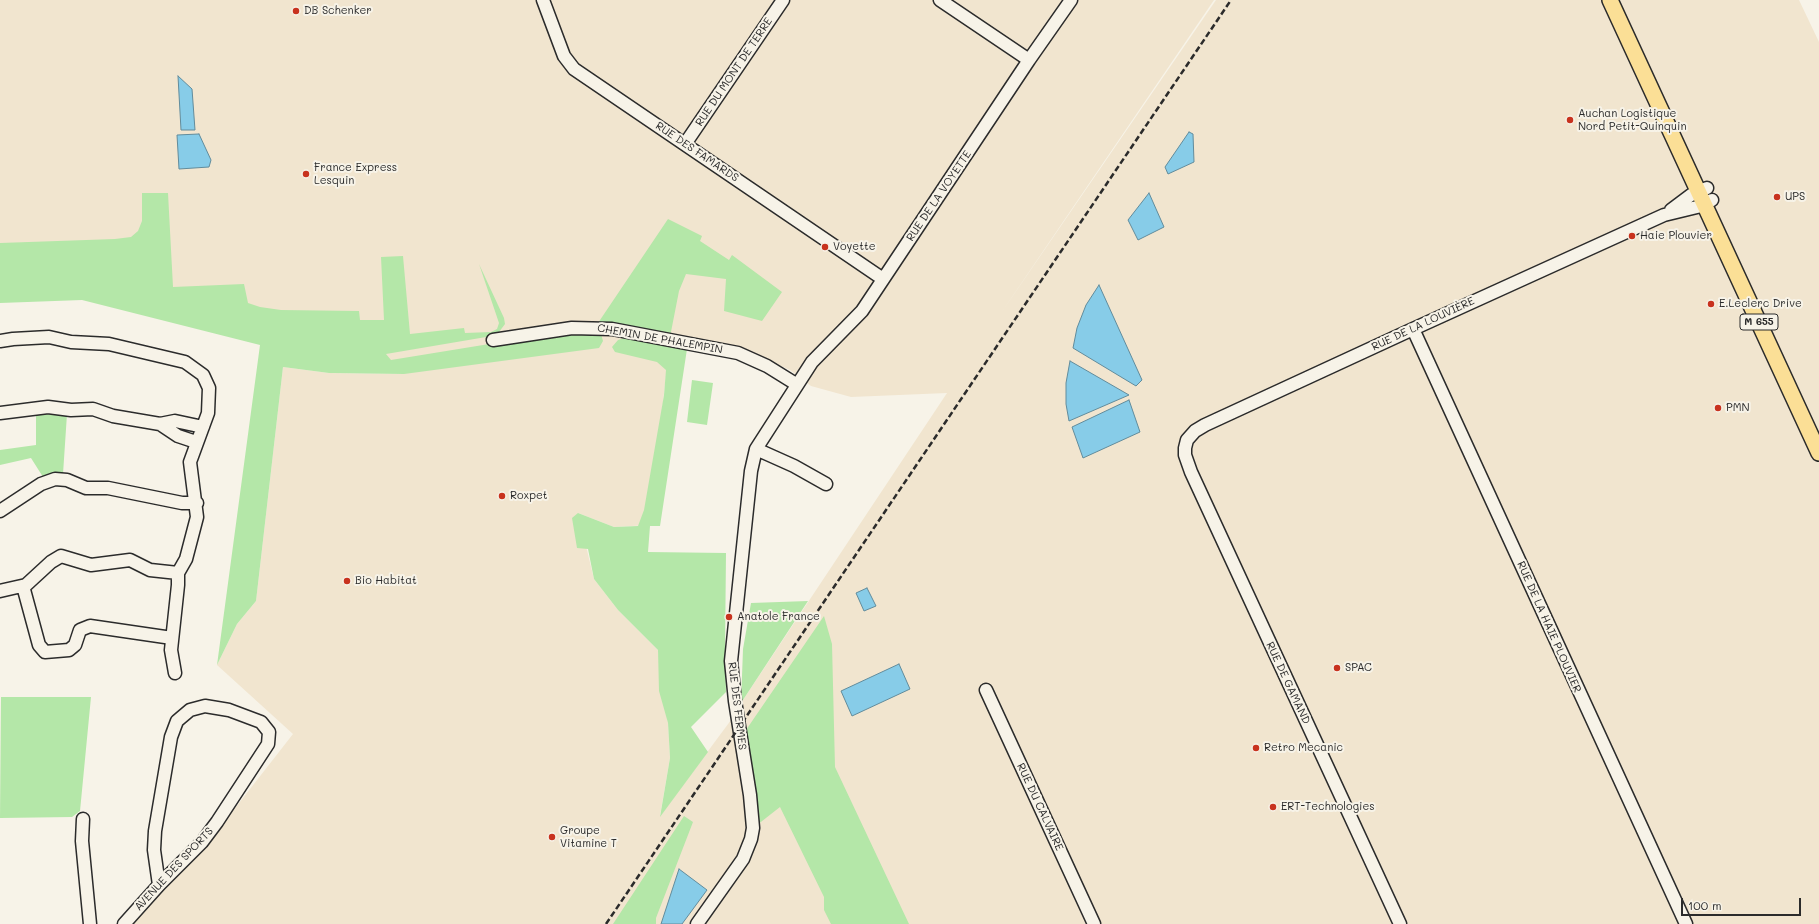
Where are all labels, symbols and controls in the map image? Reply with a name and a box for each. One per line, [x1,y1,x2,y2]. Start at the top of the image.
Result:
place label: DB Schenker [304,4,372,18]
marker: DB Schenker [291,6,301,16]
street label: RUE DU MONT DE TERRE [693,15,775,129]
place label: Auchan Logistique Nord Petit-Quinquin [1578,107,1686,133]
marker: Auchan Logistique Nord Petit-Quinquin [1565,115,1575,125]
street label: RUE DES FAMARDS [653,119,741,185]
street label: RUE DE LA VOYETTE [904,148,974,244]
place label: France Express Lesquin [314,161,397,187]
marker: France Express Lesquin [301,169,311,179]
place label: UPS [1785,190,1805,204]
marker: UPS [1772,192,1782,202]
place label: Haie Plouvier [1640,229,1712,243]
marker: Haie Plouvier [1627,231,1637,241]
place label: Voyette [833,240,876,254]
marker: Voyette [820,242,830,252]
street label: RUE DE LA LOUVIÈRE [1370,294,1476,354]
place label: E.Leclerc Drive [1719,297,1802,311]
marker: E.Leclerc Drive [1706,299,1716,309]
road number: M 655 [1740,314,1778,330]
street label: CHEMIN DE PHALEMPIN [596,321,724,357]
place label: PMN [1726,401,1750,415]
marker: PMN [1713,403,1723,413]
place label: Roxpet [510,489,548,503]
marker: Roxpet [497,491,507,501]
street label: RUE DE LA HAIE PLOUVIER [1514,559,1584,695]
place label: Bio Habitat [355,574,417,588]
marker: Bio Habitat [342,576,352,586]
place label: Anatole France [737,610,820,624]
marker: Anatole France [724,612,734,622]
street label: RUE DE GAMAND [1263,640,1313,726]
street label: RUE DES FERMES [725,661,749,751]
place label: SPAC [1345,661,1372,675]
marker: SPAC [1332,663,1342,673]
place label: Retro Mecanic [1264,741,1343,755]
marker: Retro Mecanic [1251,743,1261,753]
street label: RUE DU CALVAIRE [1014,761,1066,853]
place label: ERT-Technologies [1281,800,1375,814]
marker: ERT-Technologies [1268,802,1278,812]
place label: Groupe Vitamine T [560,824,617,850]
street label: AVENUE DES SPORTS [132,825,216,913]
marker: Groupe Vitamine T [547,832,557,842]
scale bar [1683,890,1803,916]
text: 100 m [1688,897,1722,913]

